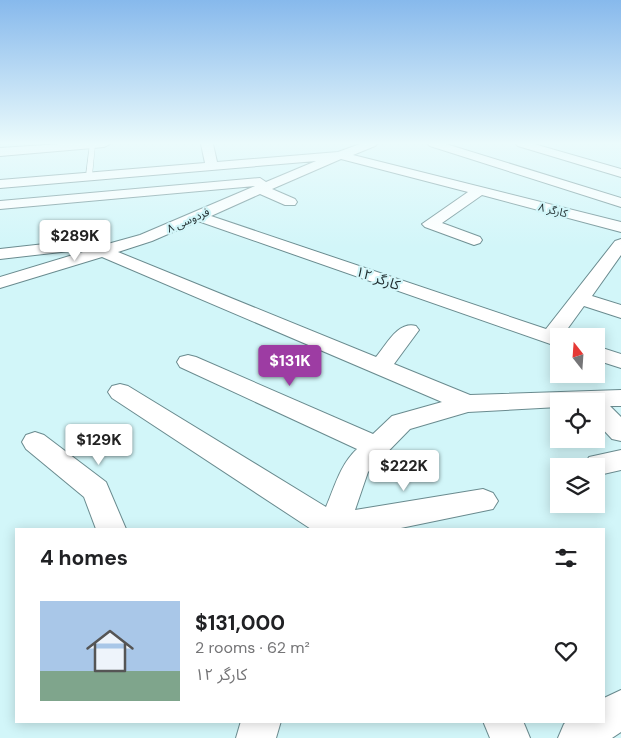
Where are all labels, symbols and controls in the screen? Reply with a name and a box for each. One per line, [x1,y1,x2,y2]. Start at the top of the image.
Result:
street label: کارگر ۸ [537,200,569,220]
street label: فردوسی ۸ [165,204,211,236]
pin: $289K [40,220,110,262]
text: $289K [50,225,100,246]
street label: کارگر ۱۲ [354,262,403,294]
north arrow [550,328,605,382]
map controls [550,328,605,513]
pin: $131K [255,344,325,387]
text: $131K [269,350,311,371]
button: locate [550,393,605,448]
pin: $129K [64,424,134,466]
text: $129K [76,429,122,450]
pin: $222K [369,450,439,492]
text: $222K [380,455,428,476]
button: layers [550,458,605,513]
text: 4 homes [40,544,128,572]
icon: filters [552,544,580,572]
text: $131,000 [195,609,285,637]
icon: home [80,621,140,681]
text: 2 rooms · 62 m² [195,637,310,658]
icon: heart [552,637,580,665]
text: کارگر ۱۲ [195,664,247,685]

